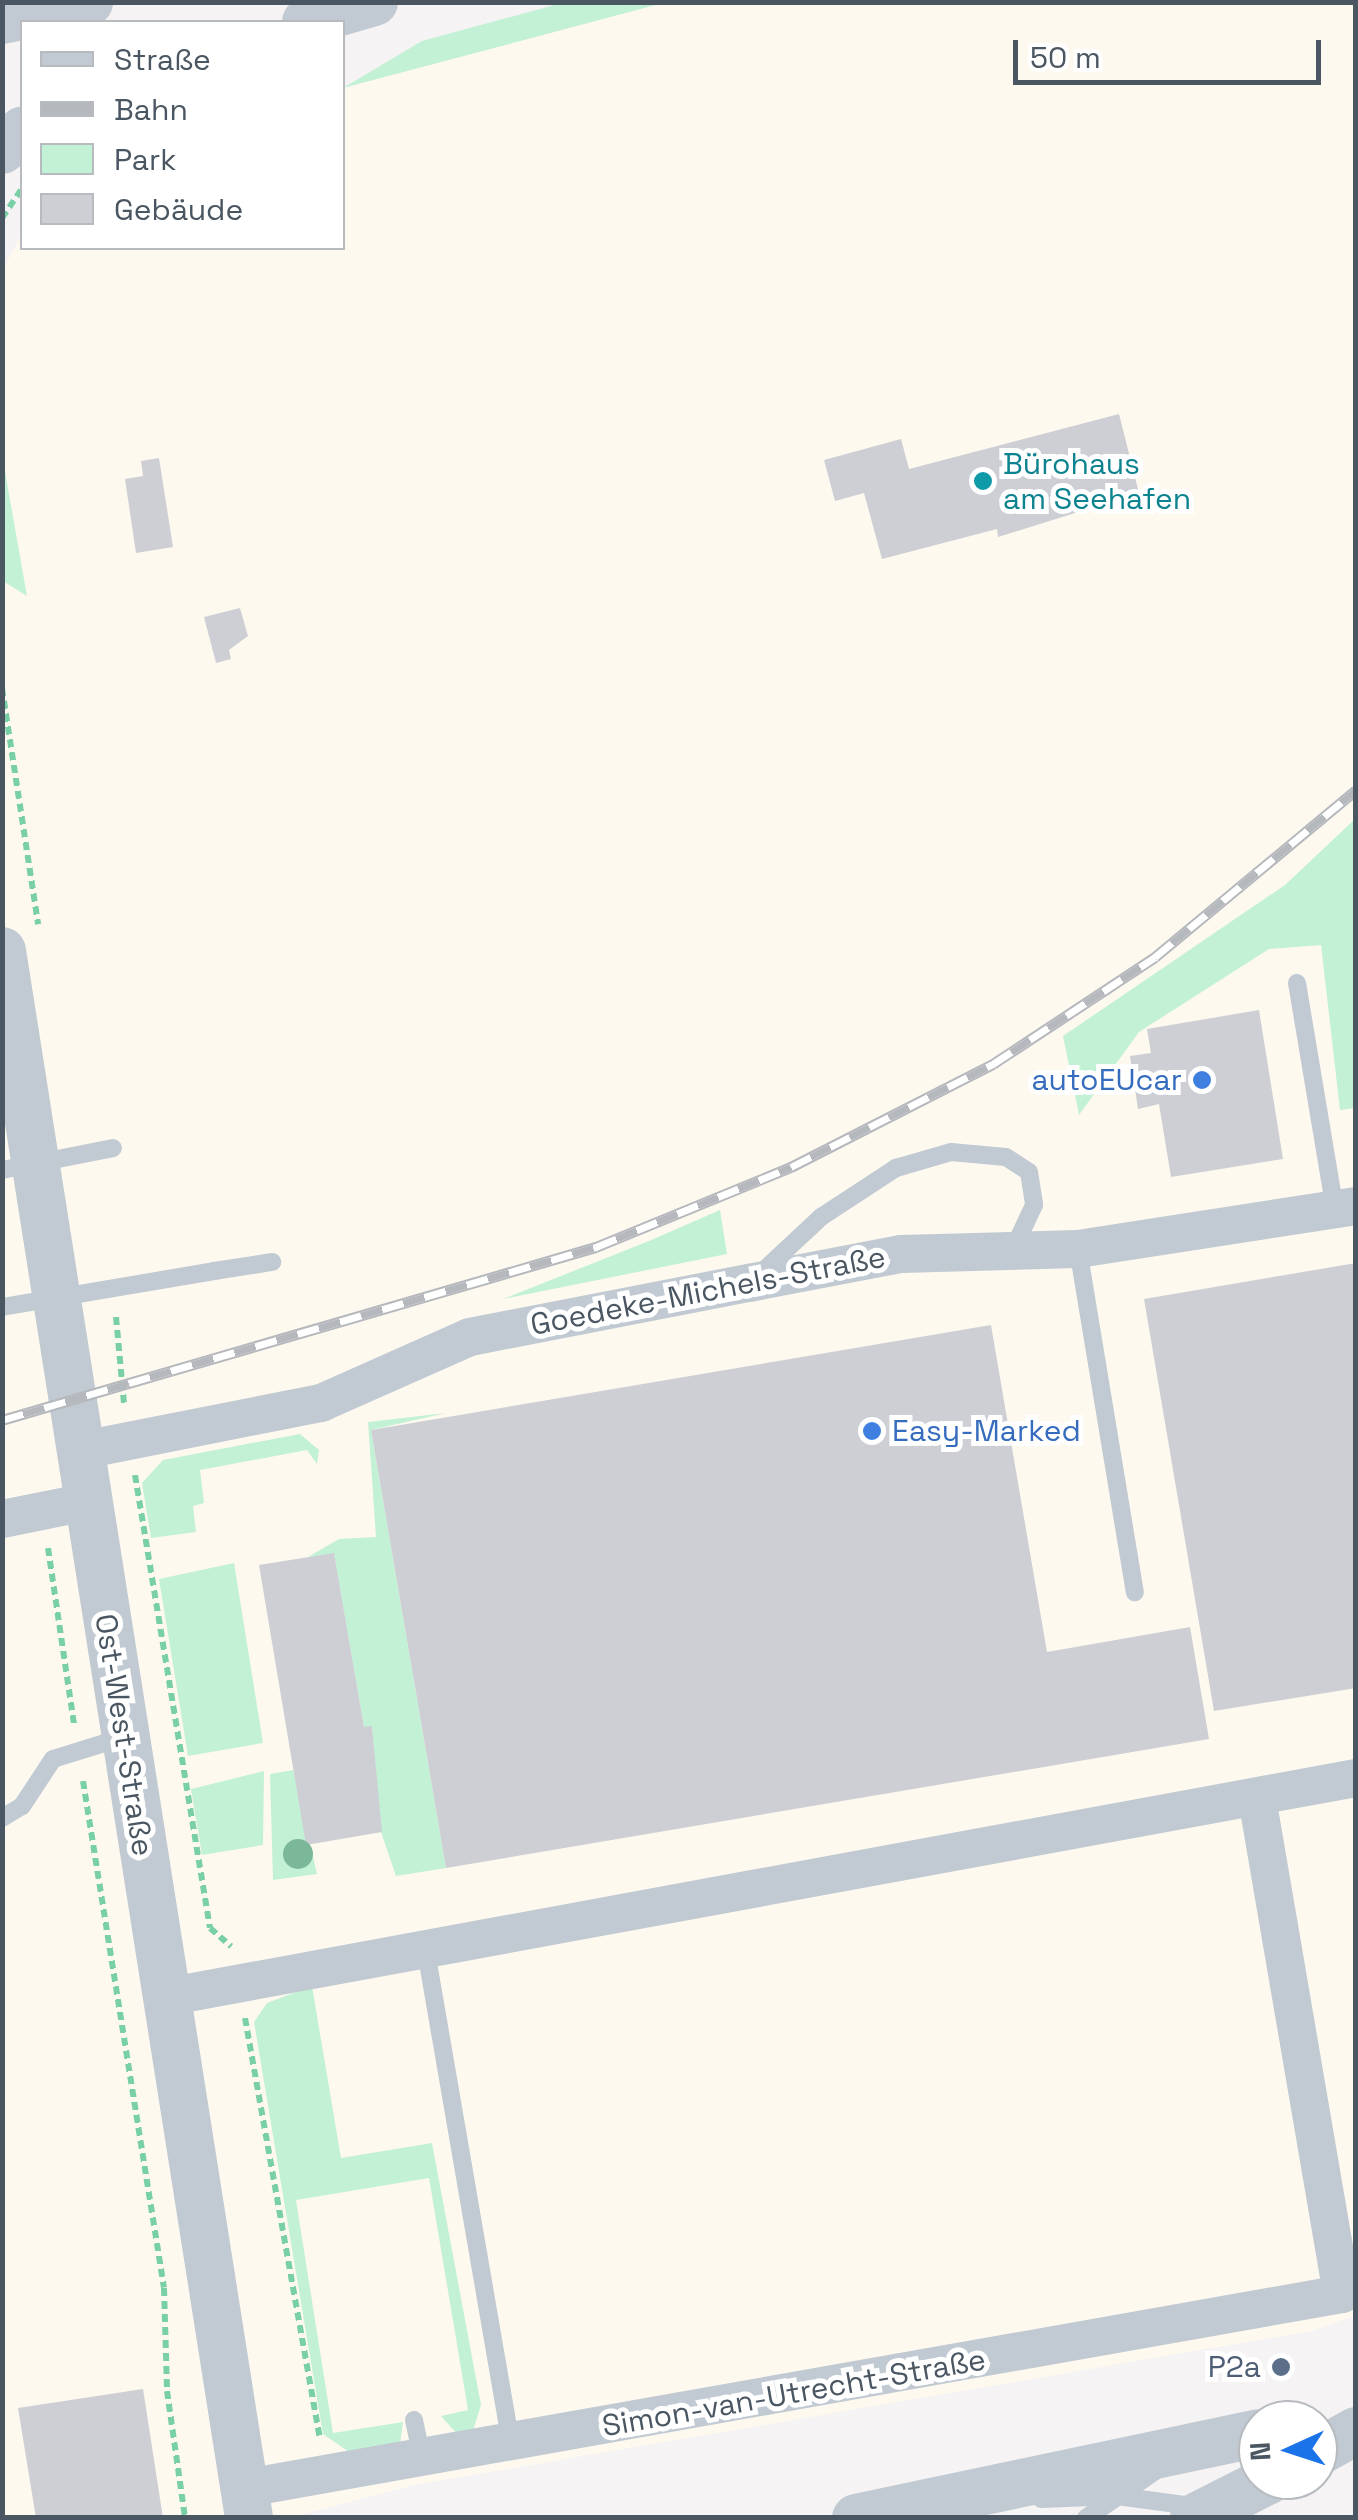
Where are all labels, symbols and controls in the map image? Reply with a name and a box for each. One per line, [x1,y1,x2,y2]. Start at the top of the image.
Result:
legend [20,20,345,250]
scale bar [1018,20,1326,82]
text: 50 m [1030,38,1101,77]
text: Straße [114,40,211,79]
text: Bahn [114,90,188,129]
text: Park [114,140,176,179]
text: Gebäude [114,190,243,229]
place label: Bürohaus am Seehafen [1003,446,1191,516]
marker: Bürohaus am Seehafen [972,470,994,492]
place label: autoEUcar [1032,1062,1182,1098]
marker: autoEUcar [1191,1069,1213,1091]
street label: Goedeke-Michels-Straße [527,1239,889,1343]
place label: Easy-Marked [892,1413,1081,1449]
marker: Easy-Marked [861,1420,883,1442]
street label: Ost-West-Straße [87,1611,161,1859]
street label: Simon-van-Utrecht-Straße [599,2342,989,2444]
place label: P2a [1208,2349,1261,2385]
marker: P2a [1270,2356,1292,2378]
north arrow [1238,2400,1338,2500]
text: N [1242,2441,1279,2462]

